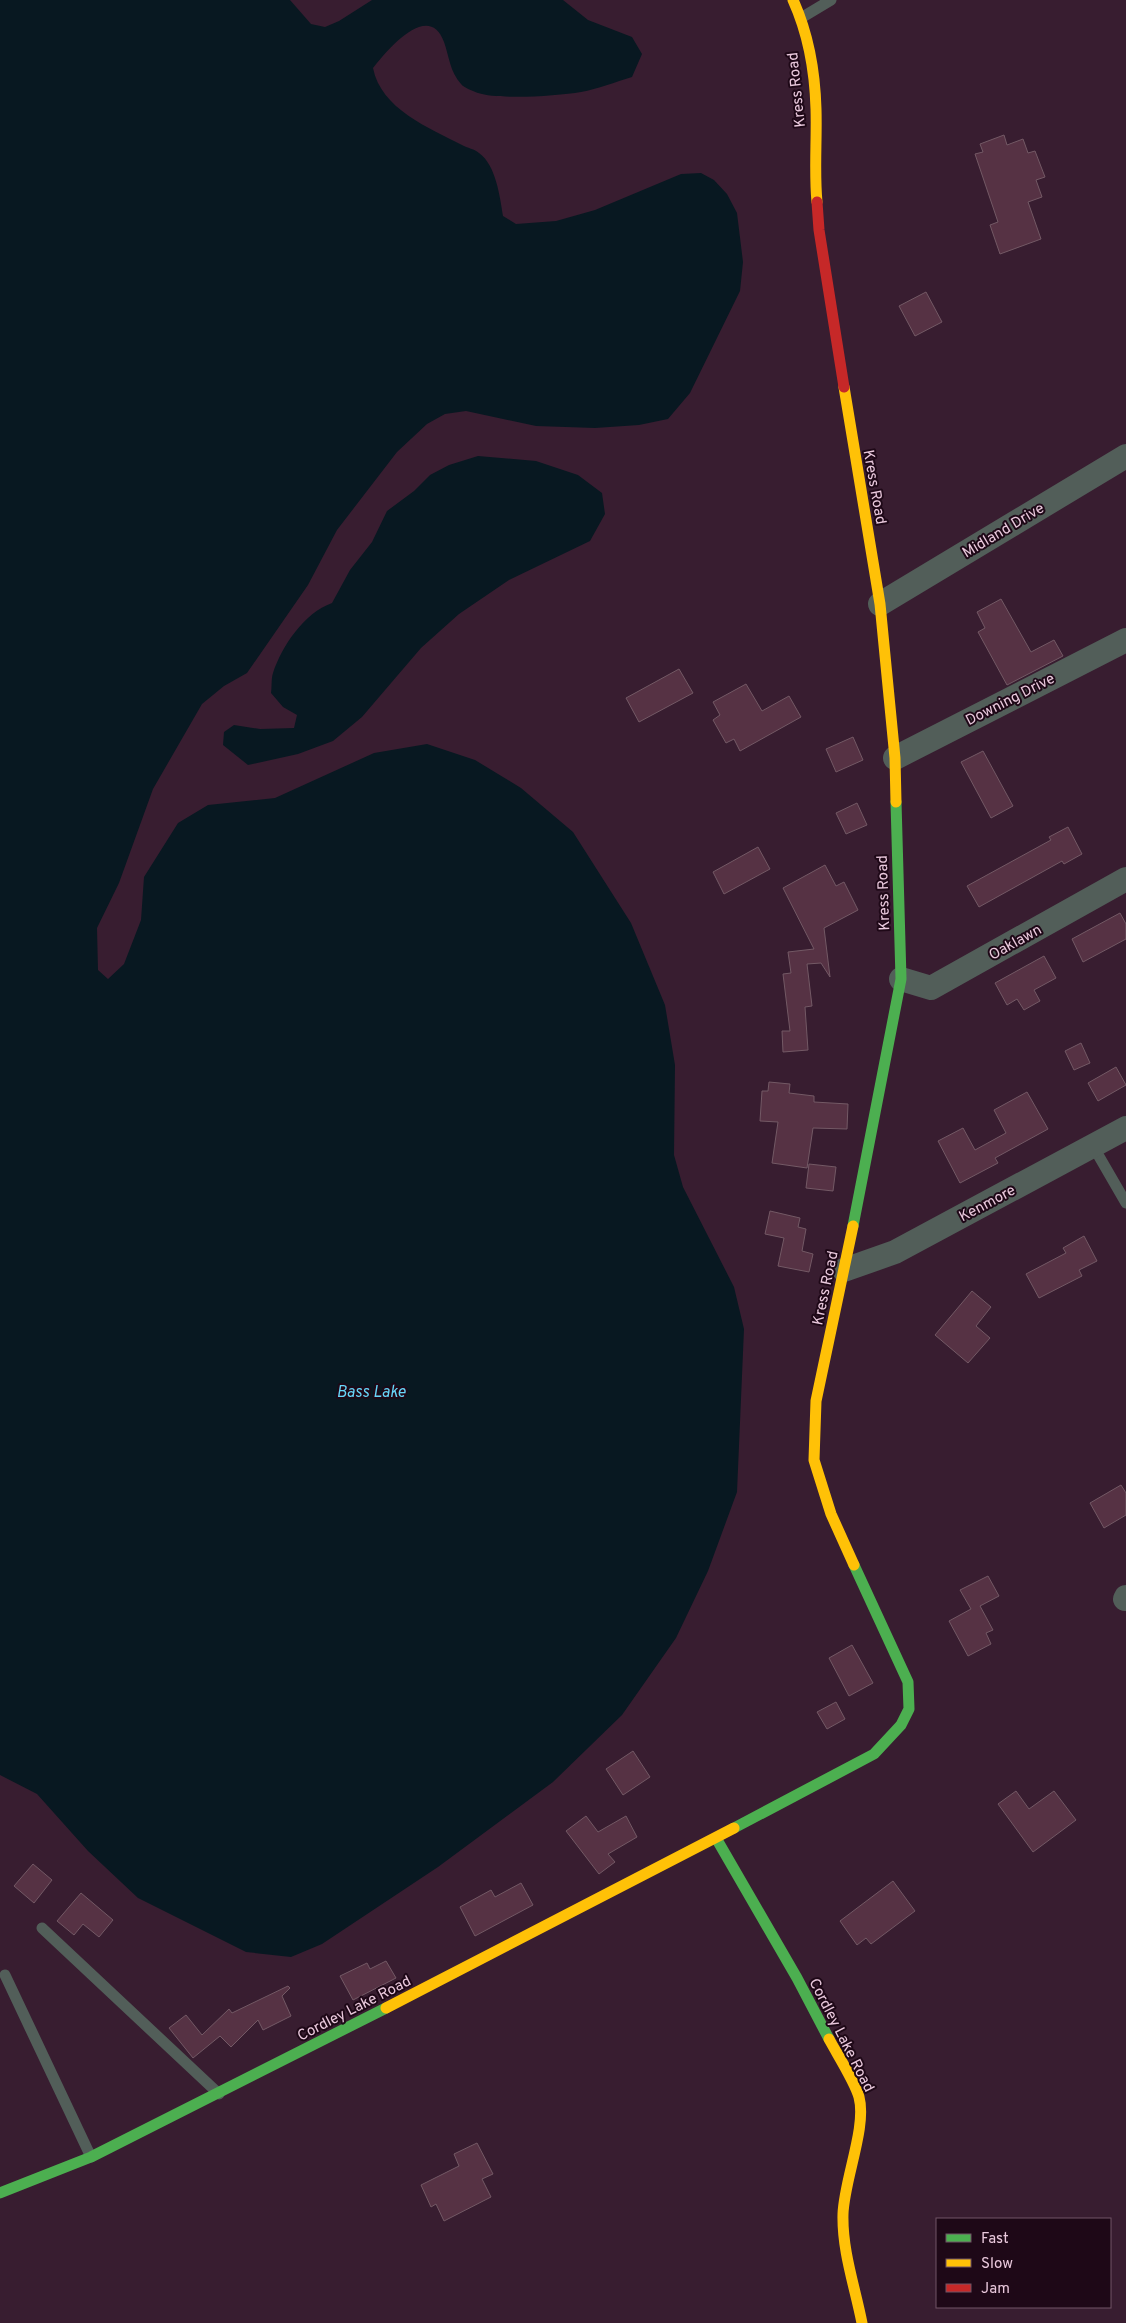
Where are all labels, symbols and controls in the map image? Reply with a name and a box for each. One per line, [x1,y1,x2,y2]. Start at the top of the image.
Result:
street label: Kress Road [784,51,811,128]
street label: Kress Road [858,448,889,526]
street label: Midland Drive [959,499,1048,563]
street label: Downing Drive [963,670,1058,731]
street label: Kress Road [874,855,895,931]
street label: Oaklawn [986,921,1045,966]
street label: Kenmore [956,1182,1019,1227]
street label: Kress Road [809,1249,844,1327]
water label: Bass Lake [336,1383,406,1403]
street label: Cordley Lake Road [295,1972,415,2046]
street label: Cordley Lake Road [804,1976,878,2096]
legend [936,2218,1111,2308]
text: Fast [981,2230,1009,2249]
text: Slow [981,2255,1013,2274]
text: Jam [981,2280,1010,2299]

